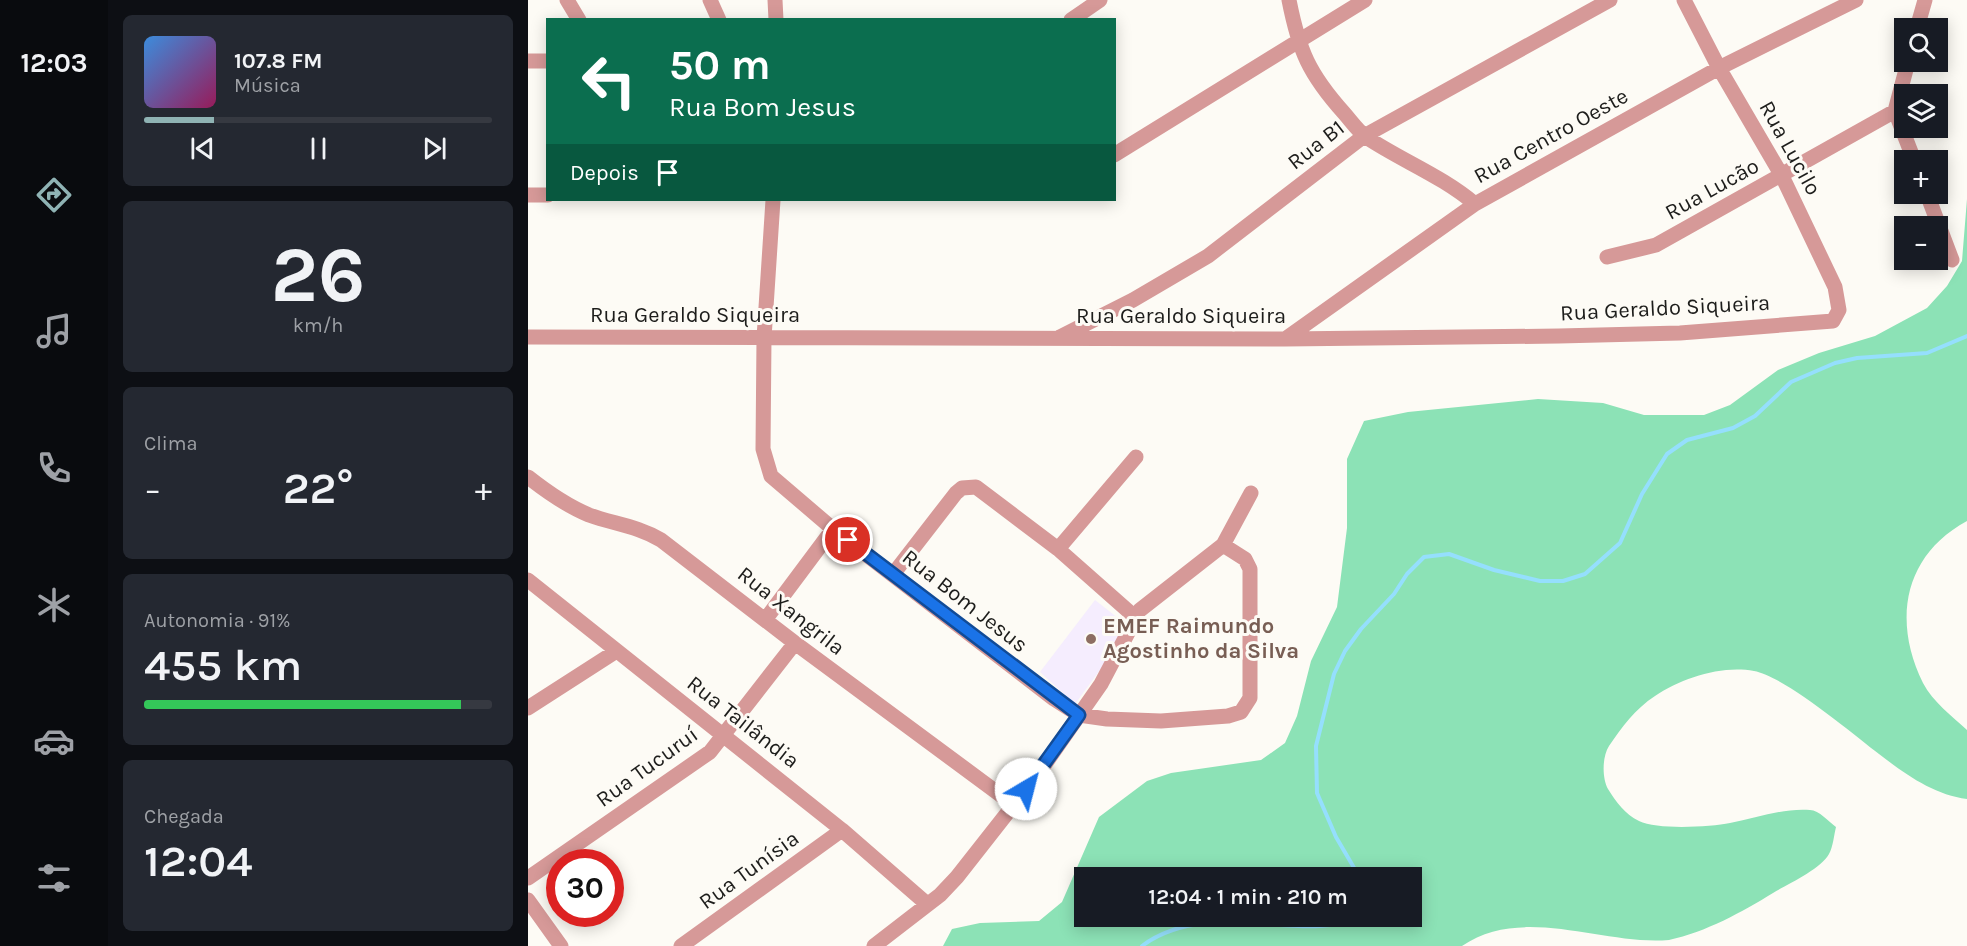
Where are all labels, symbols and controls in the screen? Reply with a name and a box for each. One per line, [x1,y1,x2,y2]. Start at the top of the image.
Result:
map controls [1894,18,1948,270]
button: search [1894,18,1948,72]
text: 50 m [669,40,771,90]
icon: left [570,42,648,120]
text: 12:03 [20,47,88,79]
text: 107.8 FM [234,48,322,74]
text: Música [234,74,301,97]
street label: Rua Centro Oeste [1469,83,1633,189]
button: layers [1894,84,1948,138]
text: Rua Bom Jesus [669,91,856,123]
street label: Rua Lucilo [1753,96,1827,200]
street label: Rua B1 [1282,115,1350,175]
icon: previous [186,132,219,165]
icon: pause [302,132,335,165]
icon: next [418,132,451,165]
button: + [1894,150,1948,204]
street label: Rua Lucão [1661,153,1763,225]
icon: arrive [651,156,684,189]
text: Depois [570,160,639,186]
icon: directions [33,174,75,216]
button: − [1894,216,1948,270]
text: 26 [271,229,365,321]
street label: Rua Geraldo Siqueira [1559,290,1771,326]
street label: Rua Geraldo Siqueira [590,302,800,328]
street label: Rua Geraldo Siqueira [1076,303,1286,329]
icon: music [33,310,75,352]
text: km/h [293,314,343,337]
text: Clima [144,432,198,455]
icon: phone [33,447,75,489]
text: 22° [283,462,353,514]
text: − [144,470,161,508]
text: + [475,470,492,508]
pin [822,514,873,565]
icon: arrive [831,523,864,556]
street label: Rua Bom Jesus [897,544,1033,658]
street label: Rua Xangrila [732,561,850,661]
icon: climate [33,584,75,626]
text: Autonomia · 91% [144,609,291,632]
place label: EMEF Raimundo Agostinho da Silva [1103,613,1299,664]
marker: EMEF Raimundo Agostinho da Silva [1084,632,1098,646]
text: 455 km [144,639,302,691]
street label: Rua Tailândia [682,670,804,774]
icon: car [33,720,75,762]
street label: Rua Tucuruí [591,721,703,813]
position arrow [994,757,1058,821]
text: Chegada [144,805,224,828]
street label: Rua Tunísia [694,825,804,915]
text: 12:04 [144,835,253,887]
speed limit sign: 30 [546,849,624,927]
icon: filters [33,857,75,899]
text: 12:04 · 1 min · 210 m [1148,884,1348,910]

